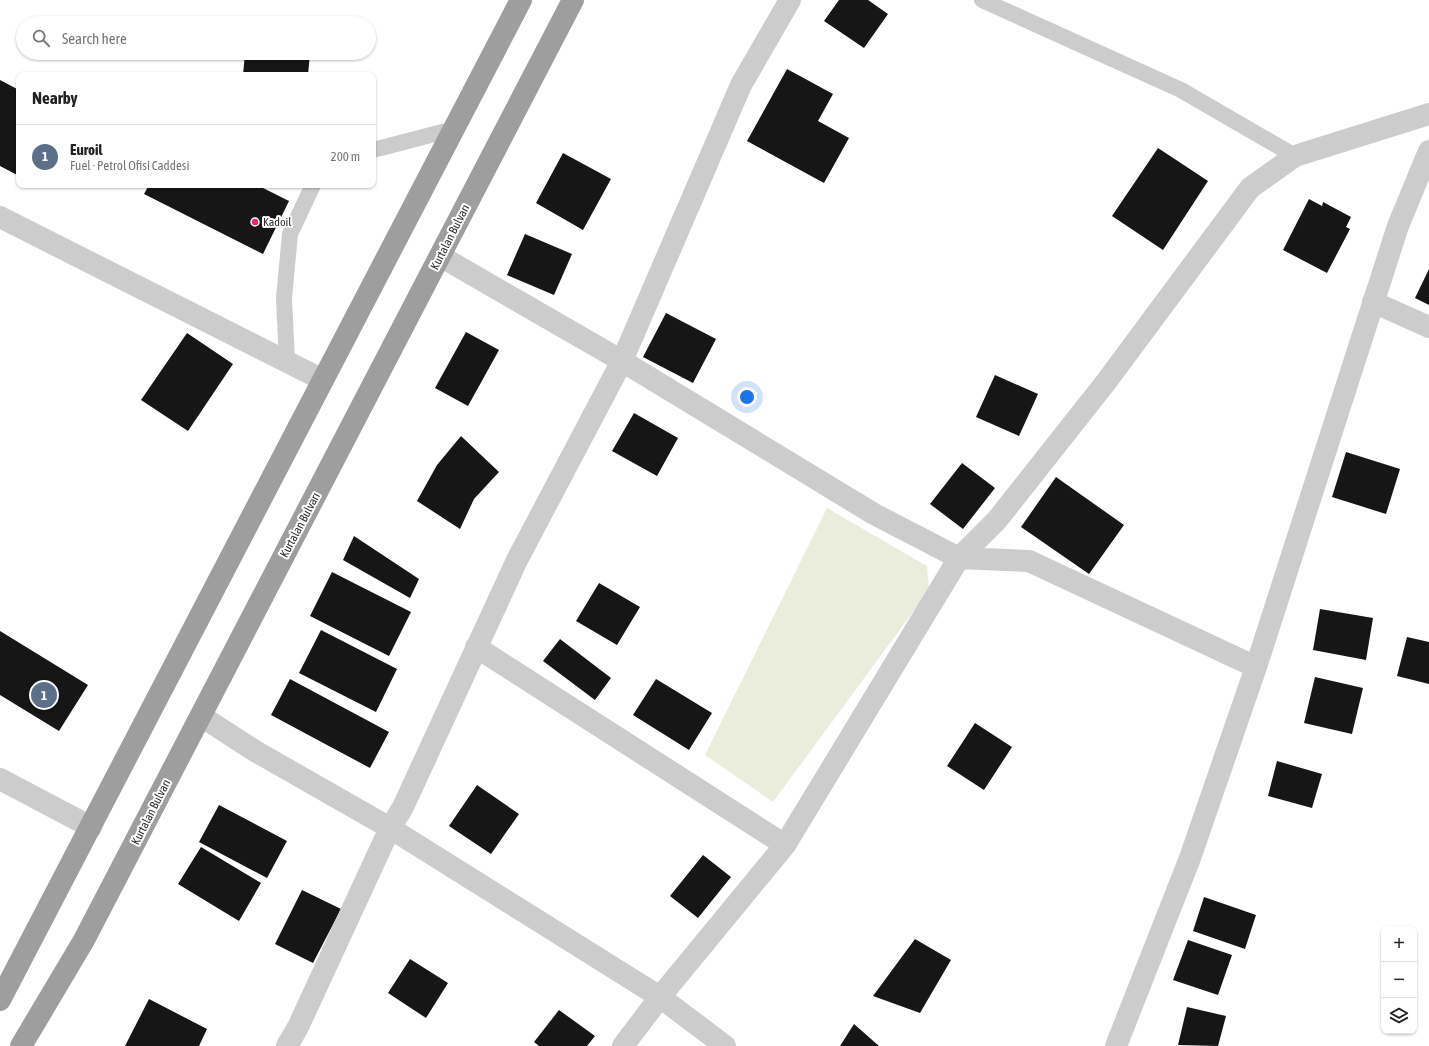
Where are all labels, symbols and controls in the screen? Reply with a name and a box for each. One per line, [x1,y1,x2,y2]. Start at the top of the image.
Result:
search box [16,16,376,60]
icon: search [30,27,52,49]
text: Search here [62,30,127,47]
text: Nearby [32,88,78,108]
text: Euroil [70,141,103,158]
text: 1 [42,149,48,164]
text: 200 m [331,149,360,164]
text: Fuel · Petrol Ofisi Caddesi [70,158,189,173]
street label: Kurtalan Bulvarı [428,202,472,272]
place label: Kadoil [263,215,292,229]
marker: Kadoil [250,217,260,227]
your location [737,387,757,407]
street label: Kurtalan Bulvarı [277,490,323,560]
pin: 1 [31,680,57,710]
street label: Kurtalan Bulvarı [129,777,173,847]
map controls [1381,926,1417,1034]
button: + [1381,926,1417,962]
button: − [1381,962,1417,998]
button: layers [1381,998,1417,1034]

